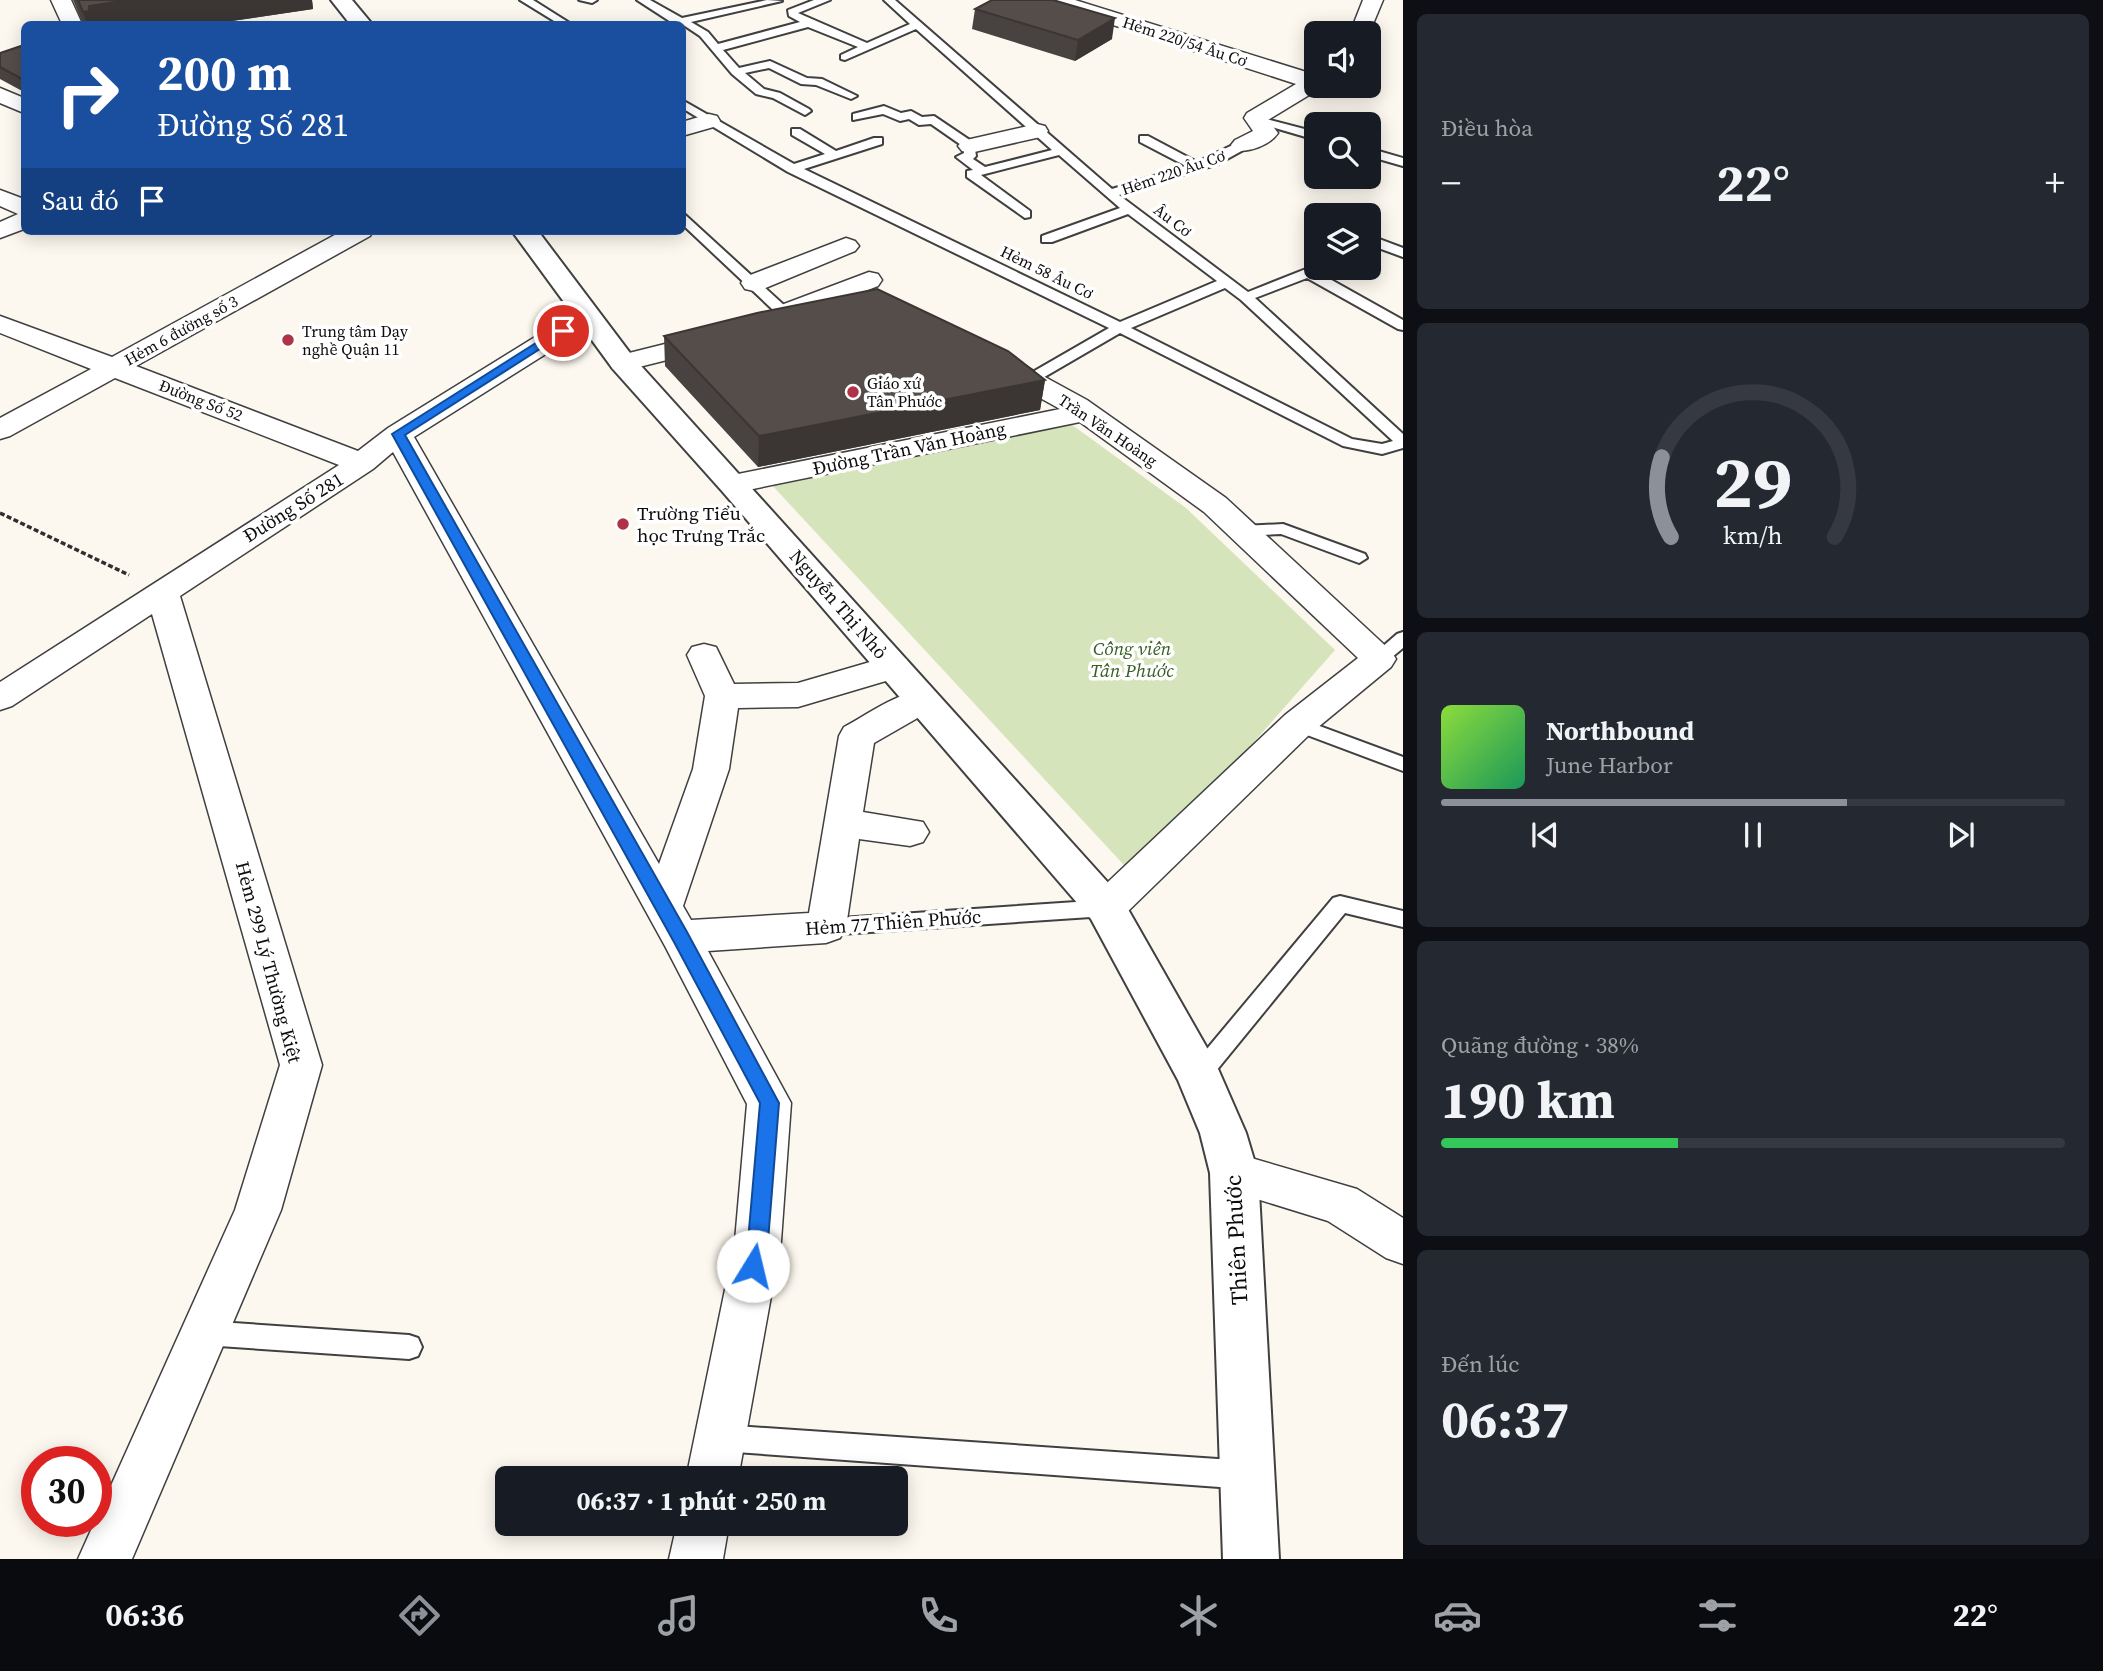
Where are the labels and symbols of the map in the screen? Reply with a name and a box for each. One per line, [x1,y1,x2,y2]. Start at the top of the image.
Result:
street label: Hẻm 220/54 Âu Cơ [1120,10,1250,72]
street label: Hẻm 220 Âu Cơ [1118,144,1228,200]
street label: Âu Cơ [1150,199,1197,242]
street label: Hẻm 58 Âu Cơ [997,240,1097,304]
street label: Hẻm 6 đường số 3 [120,290,242,370]
pin [533,301,593,361]
place label: Trung tâm Dạy nghề Quận 11 [302,320,409,360]
marker: Trung tâm Dạy nghề Quận 11 [280,332,296,348]
place label: Giáo xứ Tân Phước [867,372,943,412]
street label: Đường Số 52 [156,374,246,426]
marker: Giáo xứ Tân Phước [845,384,861,400]
street label: Trần Văn Hoàng [1054,389,1162,471]
street label: Đường Trần Văn Hoàng [810,415,1008,481]
street label: Đường Số 281 [238,466,348,548]
place label: Trường Tiểu học Trưng Trắc [637,500,765,548]
marker: Trường Tiểu học Trưng Trắc [615,516,631,532]
street label: Nguyễn Thị Nhỏ [784,544,894,664]
park label: Công viên Tân Phước [1090,635,1174,683]
street label: Hẻm 299 Lý Thường Kiệt [230,858,309,1066]
street label: Hẻm 77 Thiên Phước [804,903,982,941]
street label: Thiên Phước [1217,1174,1255,1306]
position arrow [716,1229,790,1303]
speed limit sign: 30 [21,1446,112,1537]

